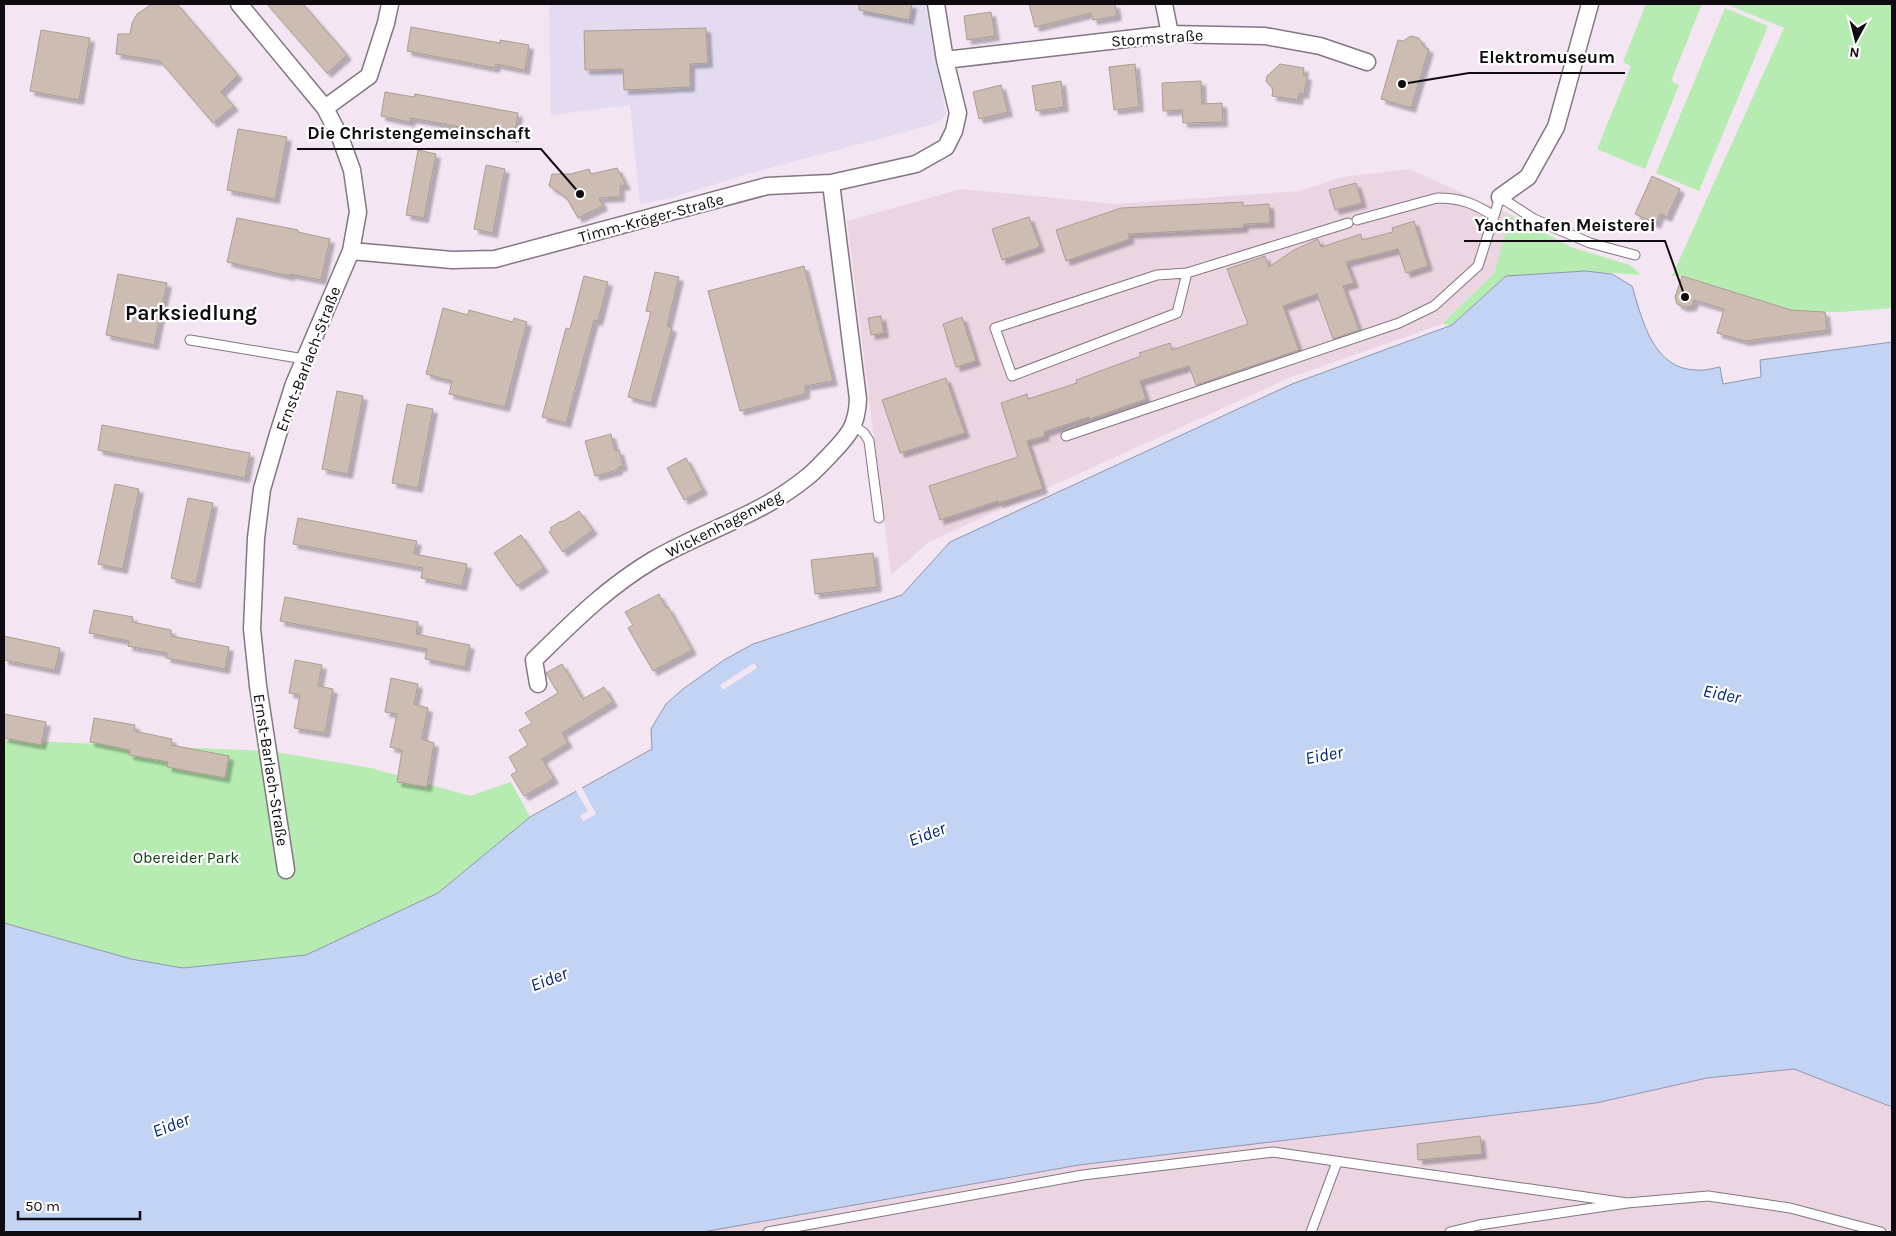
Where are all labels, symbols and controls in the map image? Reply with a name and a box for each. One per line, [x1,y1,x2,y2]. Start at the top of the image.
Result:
north arrow [1831,15,1881,65]
street label: Stormstraße [1110,25,1204,51]
callout: Elektromuseum [1469,40,1625,73]
text: N [1848,43,1860,61]
text: Elektromuseum [1479,46,1615,68]
callout: Die Christengemeinschaft [297,116,541,149]
text: Die Christengemeinschaft [307,122,531,144]
street label: Timm-Kröger-Straße [576,189,726,247]
callout: Yachthafen Meisterei [1464,208,1665,241]
text: Yachthafen Meisterei [1474,214,1656,236]
street label: Ernst-Barlach-Straße [272,284,344,434]
district label: Parksiedlung [125,301,257,325]
street label: Wickenhagenweg [662,486,786,562]
water label: Eider [1701,679,1744,709]
street label: Ernst-Barlach-Straße [250,692,292,848]
water label: Eider [1303,741,1345,769]
water label: Eider [905,817,949,851]
park label: Obereider Park [133,848,239,867]
water label: Eider [527,962,571,996]
water label: Eider [149,1108,193,1142]
scale bar [18,1188,140,1220]
text: 50 m [25,1197,60,1215]

